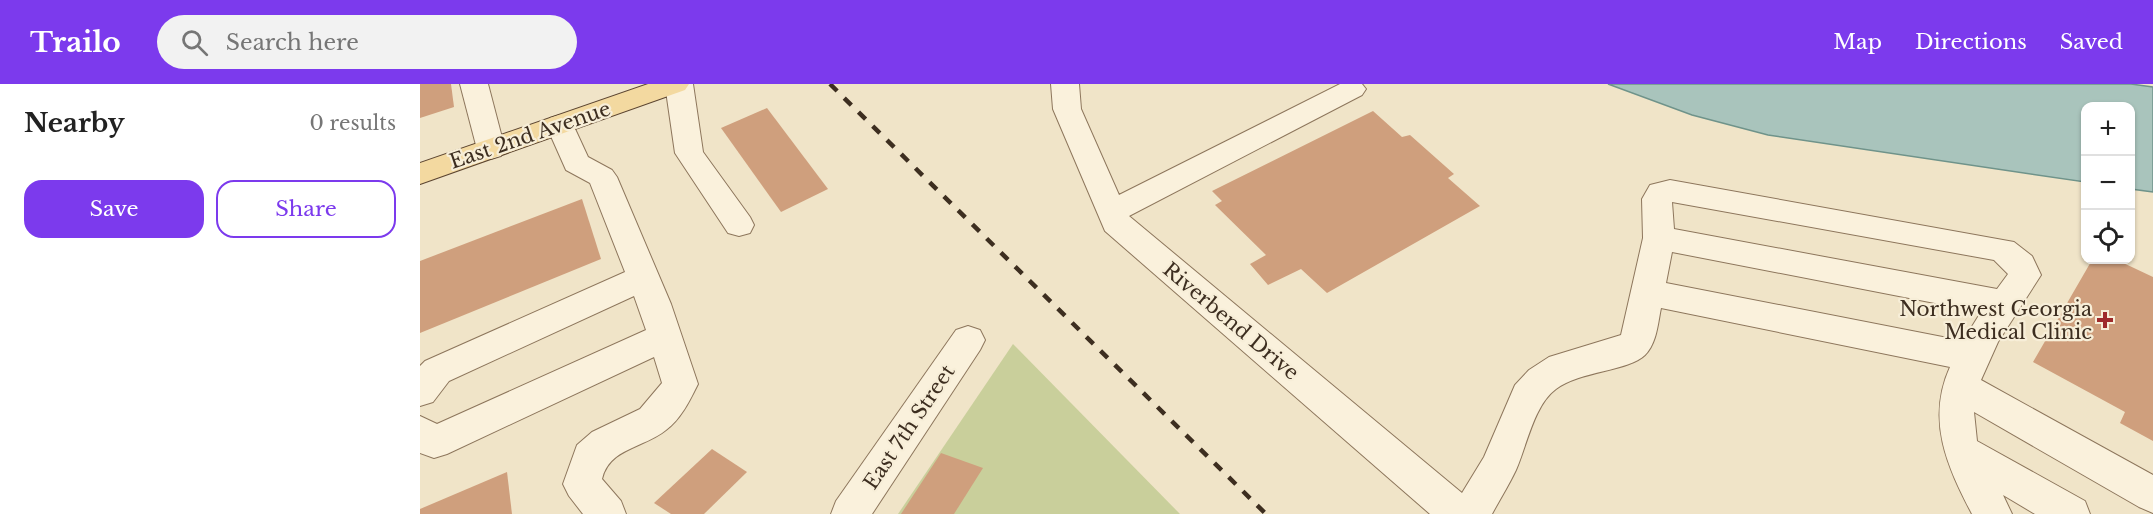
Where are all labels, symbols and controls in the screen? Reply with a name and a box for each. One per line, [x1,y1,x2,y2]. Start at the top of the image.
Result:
search box [157,15,577,69]
text: Trailo [30,25,121,60]
icon: search [178,26,211,59]
text: Search here [226,29,359,56]
text: Map [1833,29,1882,55]
text: Directions [1915,29,2027,55]
text: Saved [2060,29,2123,55]
street label: East 2nd Avenue [446,96,614,174]
map controls [2081,102,2135,264]
button: + [2081,102,2135,156]
text: Nearby [24,107,125,139]
text: 0 results [310,111,396,135]
button: − [2081,156,2135,210]
button: Save [24,180,204,238]
button: Share [216,180,396,238]
button: locate [2081,210,2135,264]
street label: Riverbend Drive [1158,257,1304,385]
place label: Northwest Georgia Medical Clinic [1899,297,2093,344]
marker: Northwest Georgia Medical Clinic [2096,311,2114,329]
street label: East 7th Street [858,360,960,494]

